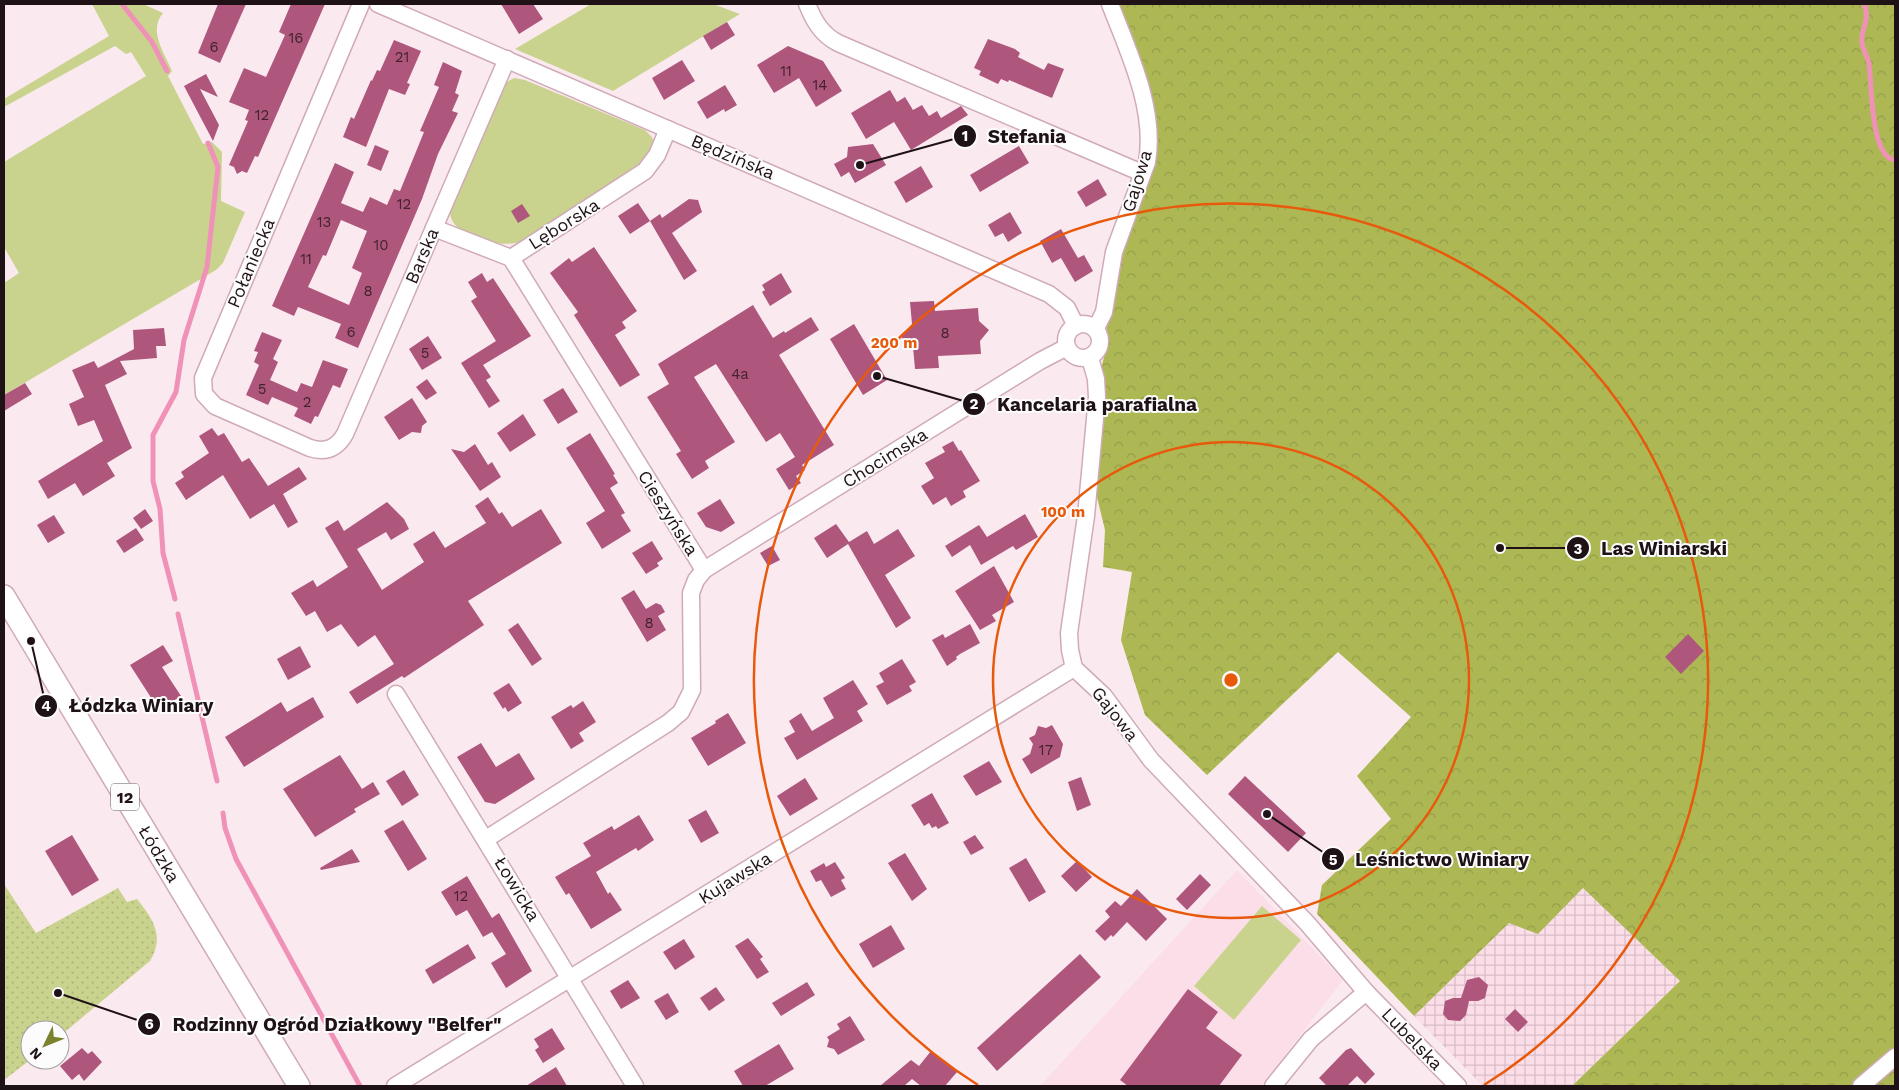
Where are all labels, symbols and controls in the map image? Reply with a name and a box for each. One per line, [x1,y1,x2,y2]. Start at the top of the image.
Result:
house number: 16 [289,29,303,47]
house number: 6 [209,38,219,56]
house number: 21 [395,48,409,66]
house number: 11 [780,62,792,80]
house number: 14 [812,76,828,94]
house number: 12 [255,106,269,124]
callout: Stefania [953,119,1076,153]
text: Stefania [988,125,1066,148]
text: 1 [962,127,968,145]
street label: Będzińska [688,130,778,184]
street label: Gajowa [1117,147,1156,214]
street label: Lęborska [524,194,603,254]
house number: 12 [397,195,411,213]
house number: 13 [317,213,331,231]
street label: Połaniecka [222,215,279,311]
street label: Barska [400,225,443,287]
house number: 10 [373,236,389,254]
house number: 11 [300,250,312,268]
house number: 8 [363,282,373,300]
house number: 6 [346,323,356,341]
house number: 8 [940,324,950,342]
text: 200 m [871,334,917,352]
house number: 5 [421,344,429,362]
house number: 4a [731,365,749,383]
house number: 5 [258,380,266,398]
callout: Kancelaria parafialna [962,387,1207,421]
house number: 2 [303,393,311,411]
text: Kancelaria parafialna [997,393,1197,416]
text: 2 [970,395,979,413]
street label: Chocimska [838,423,931,492]
street label: Cieszyńska [634,466,703,559]
text: 100 m [1041,503,1085,521]
callout: Las Winiarski [1566,531,1737,565]
text: Las Winiarski [1601,537,1727,560]
text: 3 [1574,540,1583,558]
house number: 8 [644,614,654,632]
centre of rings [1222,671,1240,689]
street label: Gajowa [1088,682,1143,745]
callout: Łódzka Winiary [33,689,224,723]
text: Łódzka Winiary [69,694,214,717]
text: 4 [41,697,51,715]
house number: 17 [1039,741,1053,759]
road number: 12 [111,784,139,810]
street label: Łódzka [134,821,185,886]
callout: Leśnictwo Winiary [1320,842,1539,876]
street label: Kujawska [694,847,775,908]
text: Leśnictwo Winiary [1355,848,1529,871]
text: 5 [1329,851,1338,869]
street label: Łowicka [490,853,545,925]
house number: 12 [454,887,468,905]
street label: Lubelska [1378,1003,1447,1074]
callout: Rodzinny Ogród Działkowy "Belfer" [137,1007,512,1041]
text: Rodzinny Ogród Działkowy "Belfer" [172,1013,502,1036]
text: 6 [144,1015,154,1033]
north arrow [20,1020,70,1070]
text: N [26,1045,45,1063]

